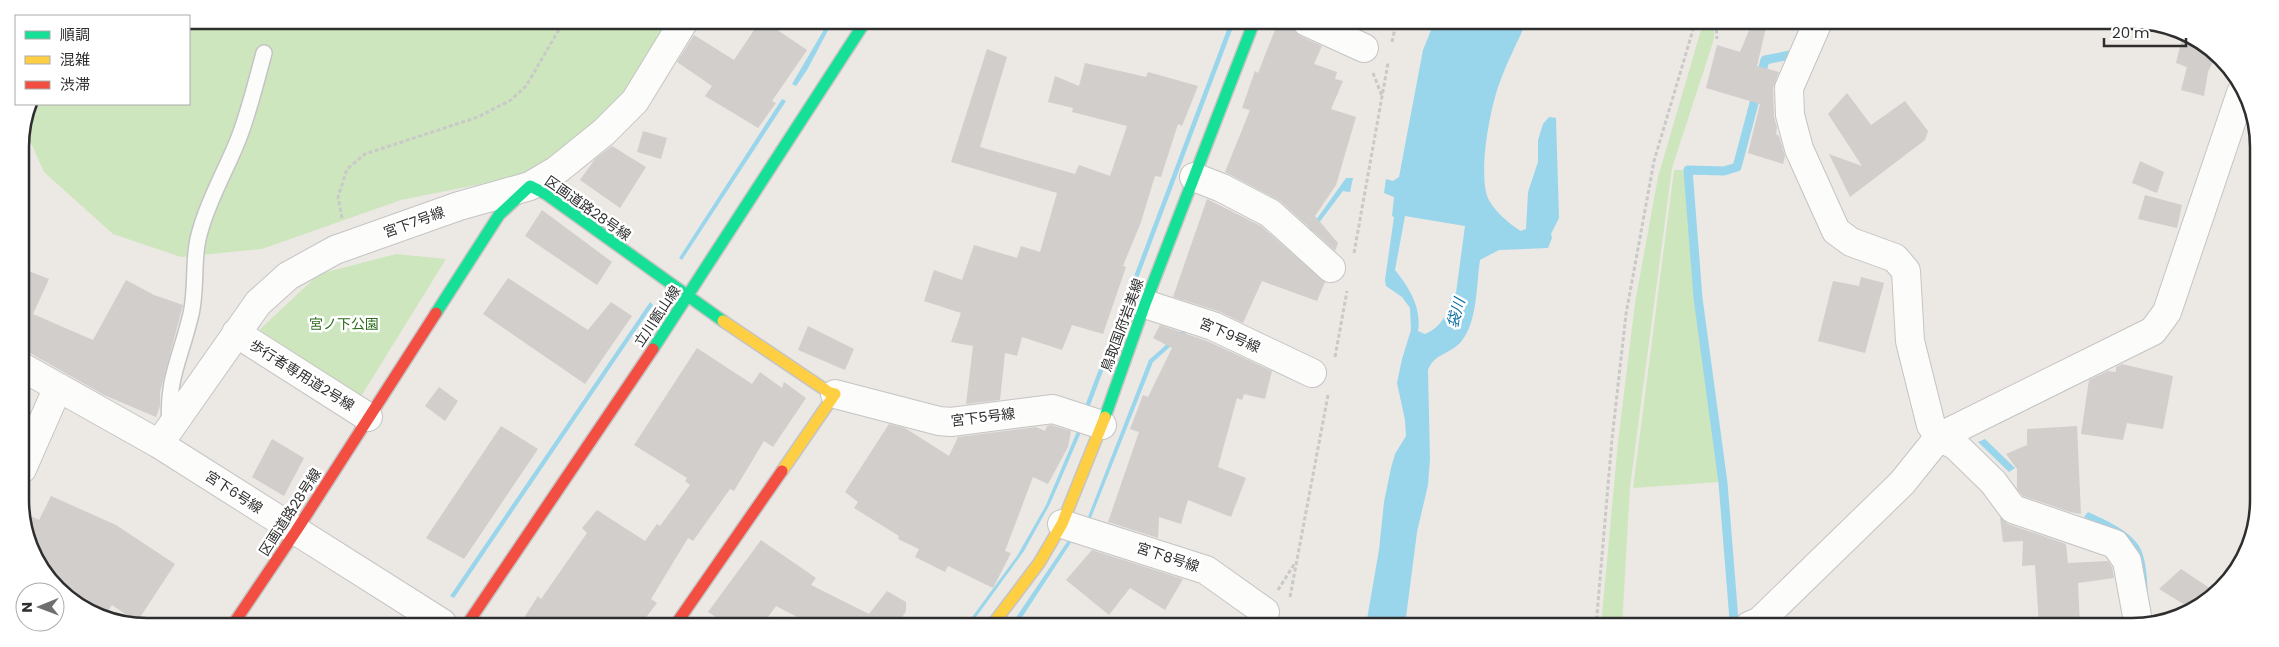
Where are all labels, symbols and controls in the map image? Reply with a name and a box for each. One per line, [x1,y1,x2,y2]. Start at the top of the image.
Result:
legend [15,15,190,105]
scale bar [2104,15,2186,47]
text: 20 m [2112,22,2150,43]
text: 順調 [60,24,90,45]
text: 混雑 [60,49,90,70]
text: 渋滞 [60,74,90,95]
street label: 区画道路28号線 [541,171,635,245]
street label: 宮下7号線 [381,202,447,242]
street label: 鳥取国府岩美線 [1096,276,1148,374]
street label: 立川甑山線 [629,281,685,351]
water label: 袋川 [1441,294,1470,330]
street label: 宮下9号線 [1196,313,1264,357]
park label: 宮ノ下公園 [309,314,379,334]
street label: 歩行者専用道2号線 [246,335,358,415]
street label: 宮下5号線 [950,403,1016,431]
street label: 区画道路28号線 [254,464,326,560]
street label: 宮下6号線 [201,466,267,518]
street label: 宮下8号線 [1134,537,1202,577]
north arrow [15,582,65,632]
text: N [17,602,37,613]

